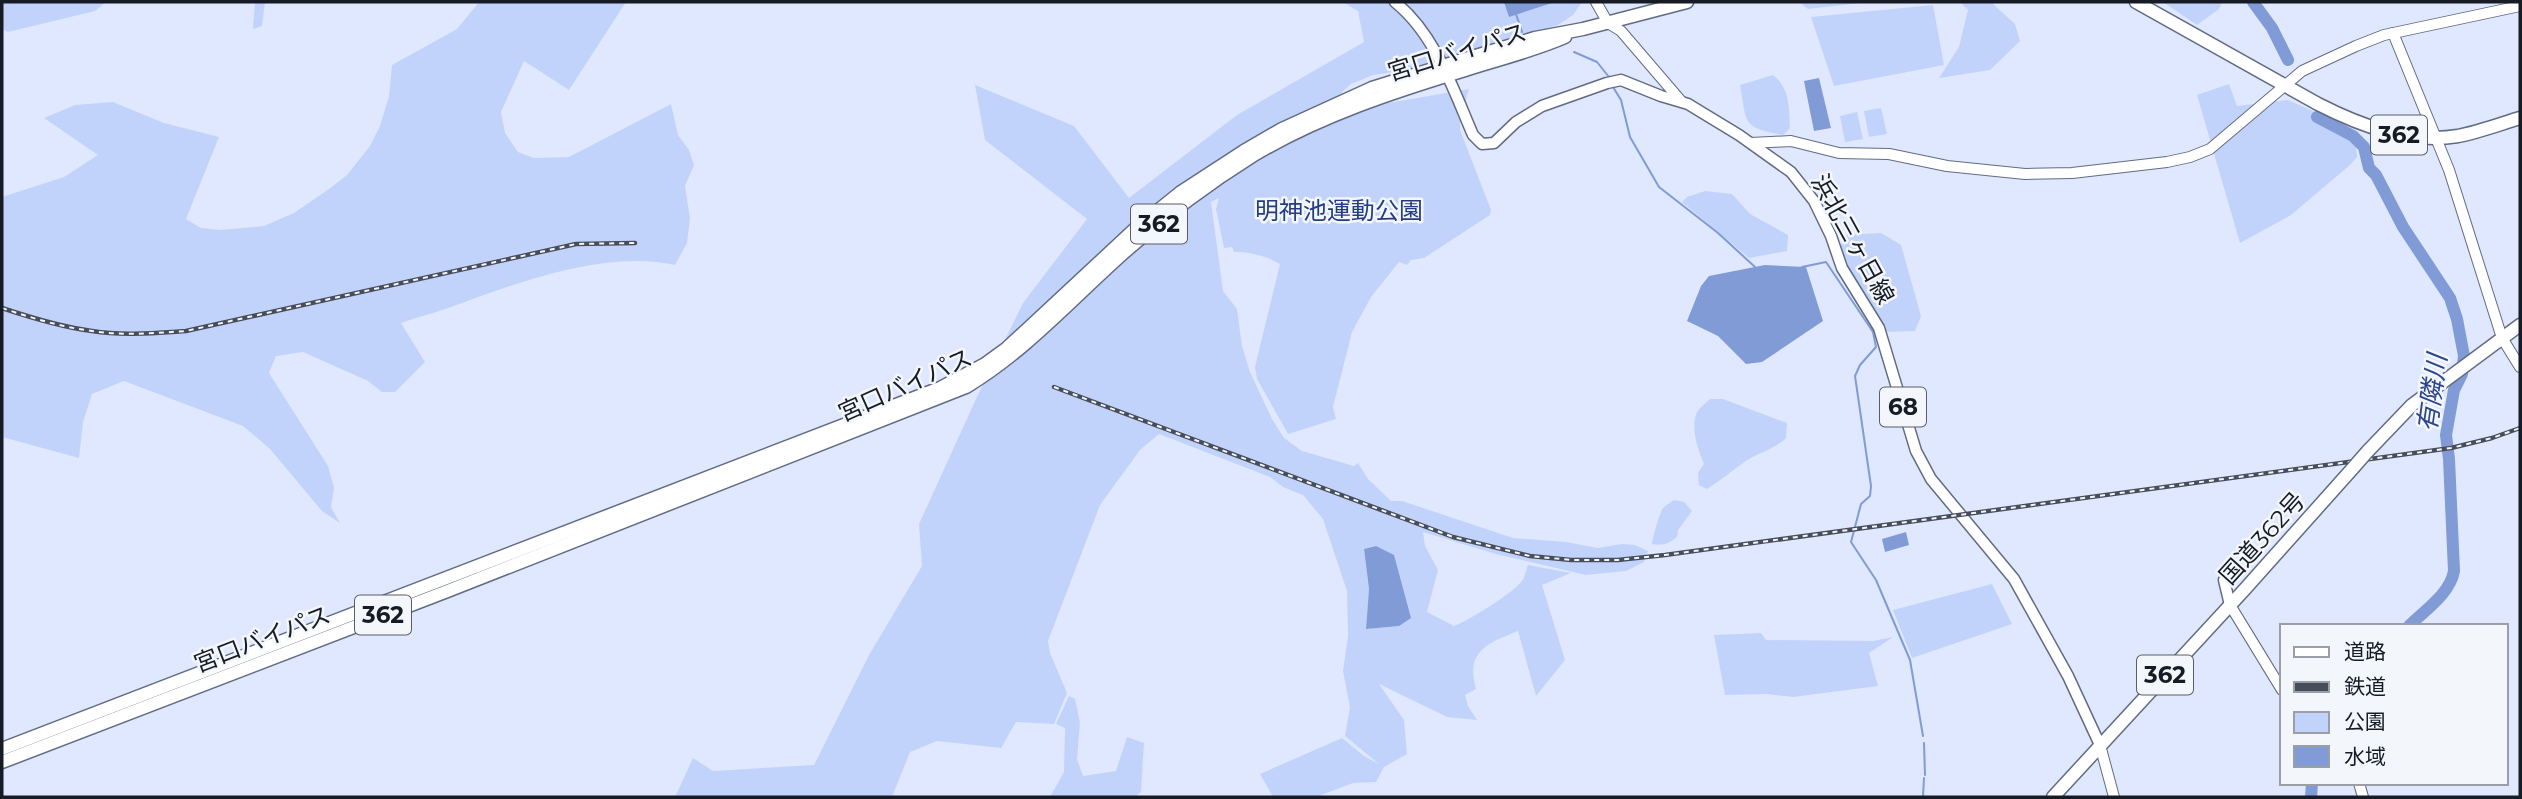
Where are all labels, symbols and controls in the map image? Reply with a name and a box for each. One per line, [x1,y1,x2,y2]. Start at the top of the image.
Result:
street label: 宮口バイパス [1384,17,1530,87]
road number: 362 [2371,116,2427,154]
street label: 浜北三ヶ日線 [1805,169,1901,309]
park label: 明神池運動公園 [1255,196,1423,225]
road number: 362 [1131,204,1187,244]
street label: 宮口バイパス [834,343,976,427]
water label: 有隣川 [2411,349,2454,434]
road number: 68 [1880,388,1926,426]
street label: 国道362号 [2213,486,2311,590]
road number: 362 [355,596,411,635]
street label: 宮口バイパス [190,600,334,678]
legend [2280,624,2508,785]
text: 道路 [2344,639,2386,664]
road number: 362 [2137,656,2193,694]
text: 鉄道 [2344,674,2386,699]
text: 公園 [2344,709,2386,734]
text: 水域 [2344,744,2386,769]

